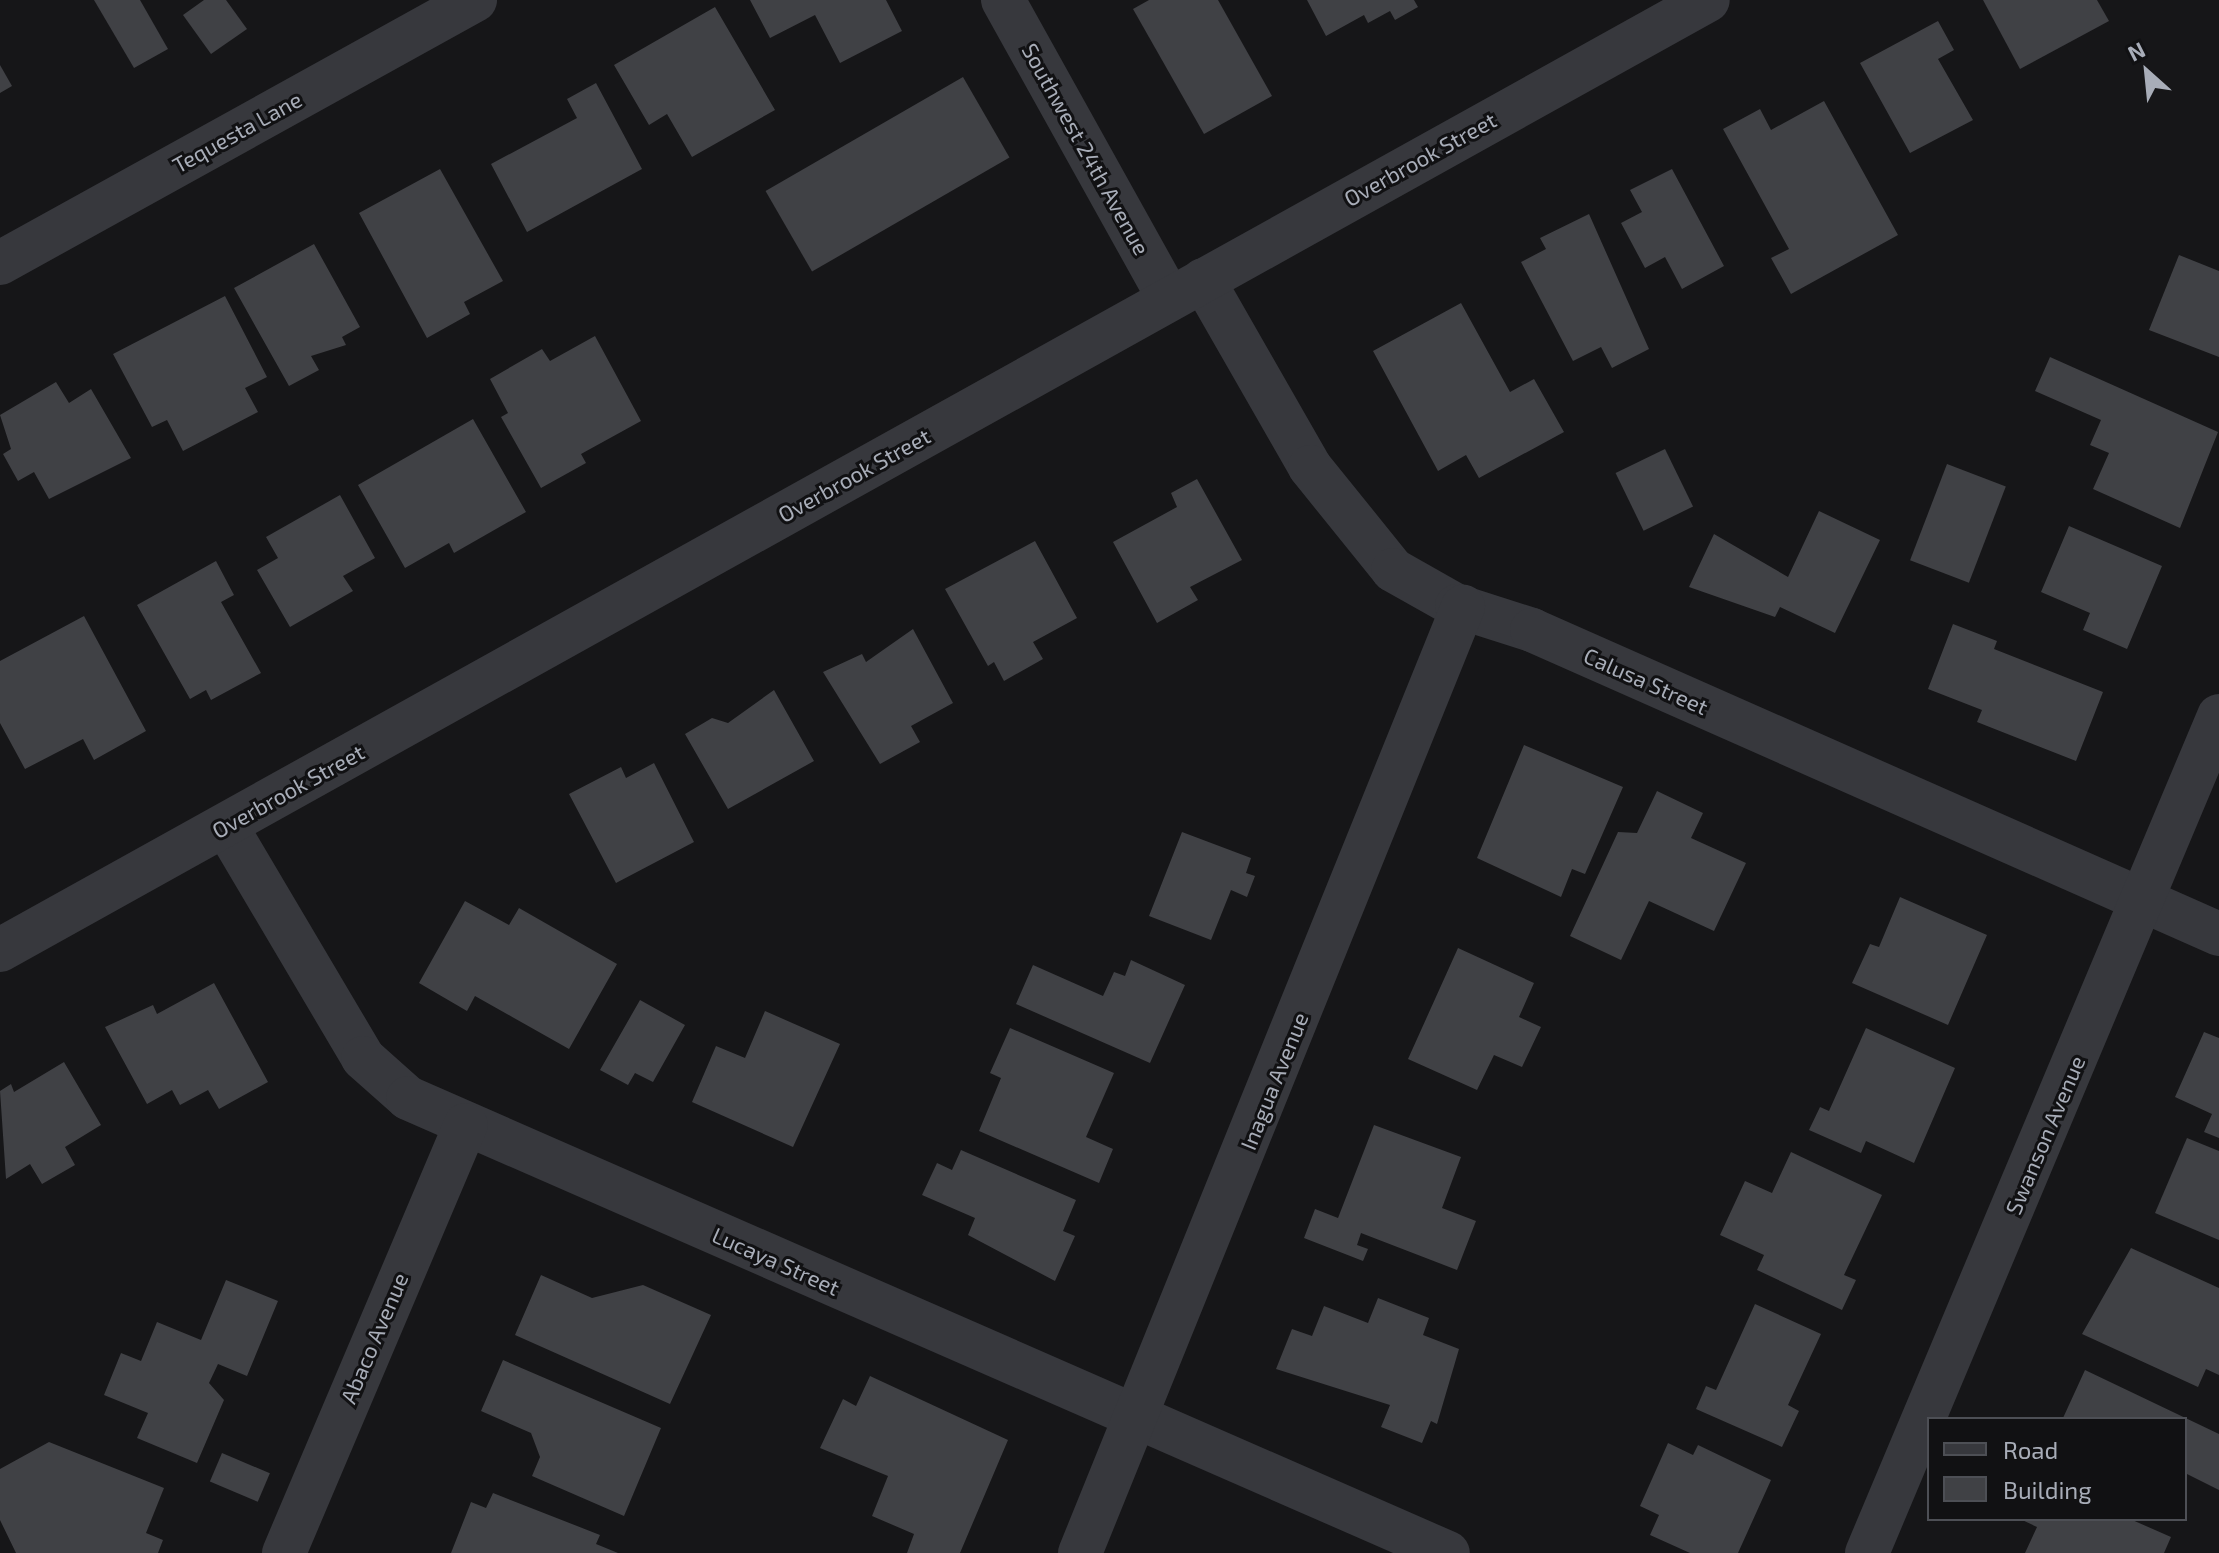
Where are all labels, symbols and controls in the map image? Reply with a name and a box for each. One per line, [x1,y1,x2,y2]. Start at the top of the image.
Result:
north arrow [2107,32,2187,112]
text: N [2123,35,2149,66]
street label: Southwest 24th Avenue [1017,38,1155,260]
street label: Tequesta Lane [168,86,306,178]
street label: Overbrook Street [1339,106,1501,212]
street label: Overbrook Street [773,422,935,528]
street label: Calusa Street [1580,642,1712,720]
street label: Overbrook Street [207,738,369,844]
street label: Inagua Avenue [1234,1008,1314,1154]
street label: Swanson Avenue [2000,1051,2090,1219]
street label: Lucaya Street [708,1221,844,1301]
street label: Abaco Avenue [334,1268,414,1408]
legend [1927,1417,2187,1521]
text: Road [2003,1435,2058,1464]
text: Building [2003,1475,2092,1504]

